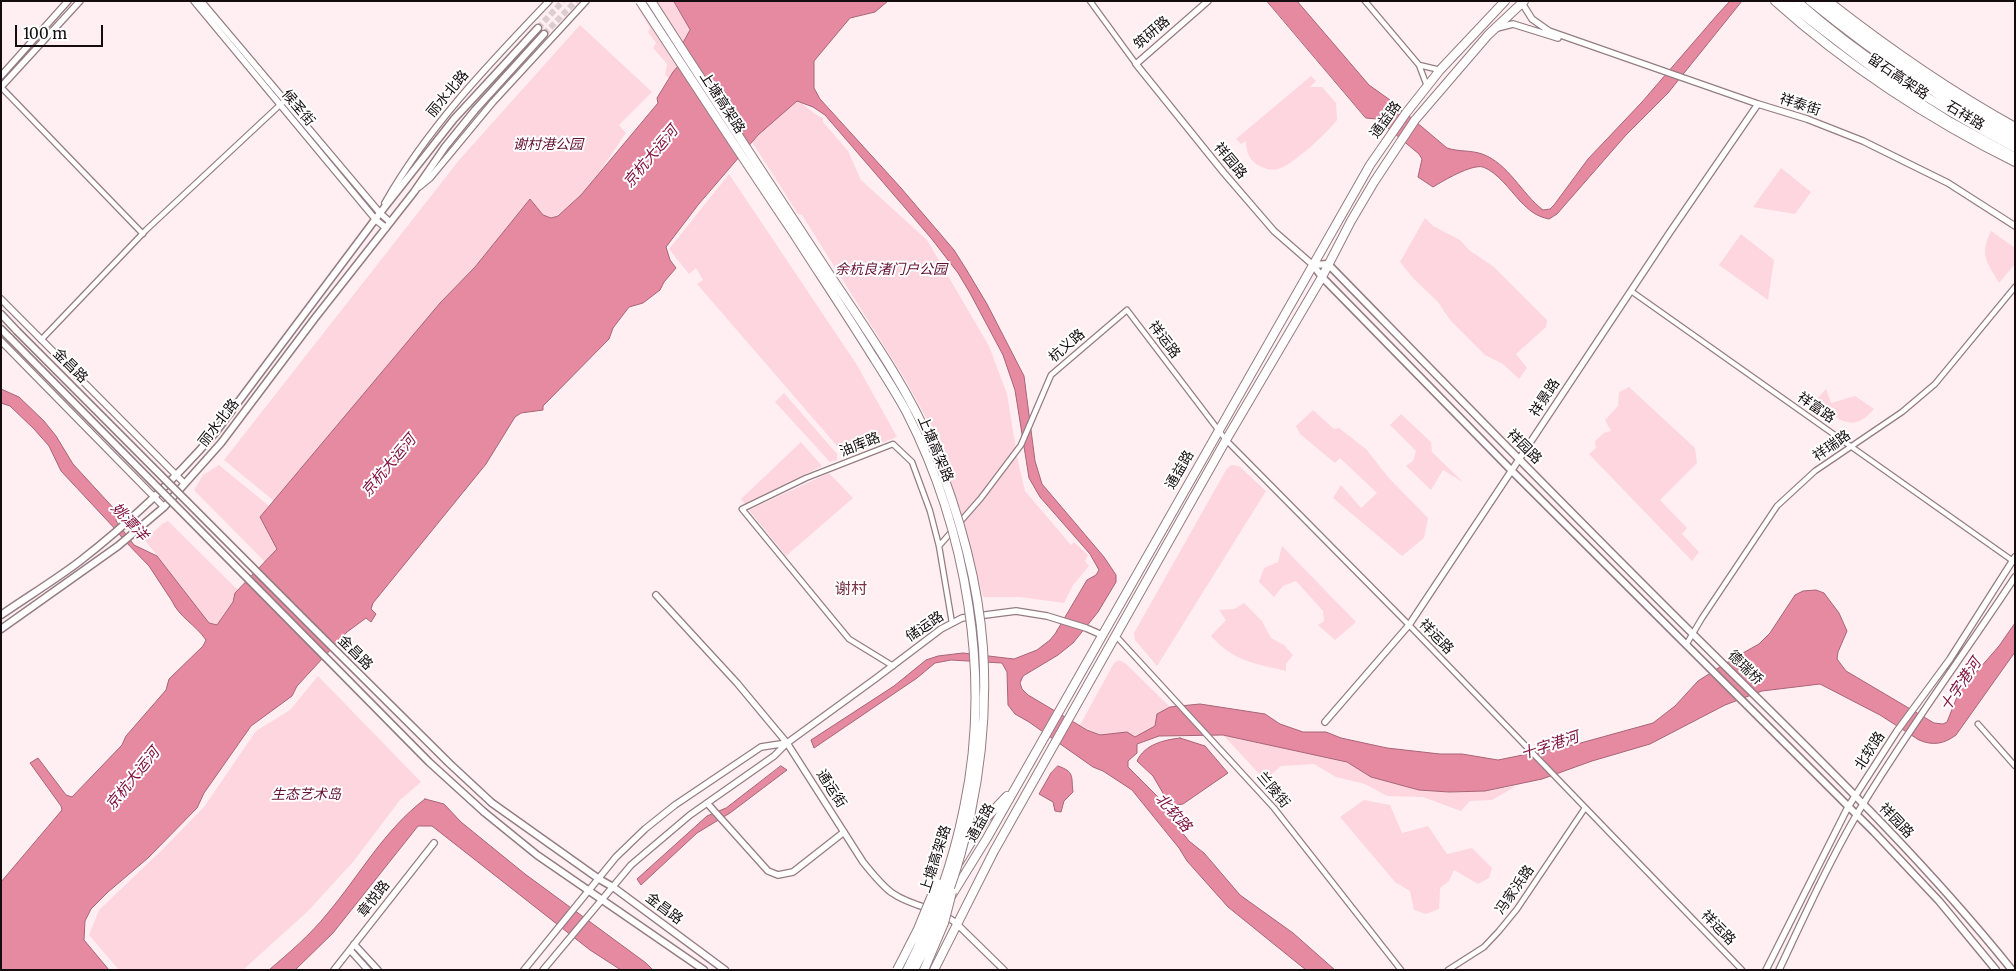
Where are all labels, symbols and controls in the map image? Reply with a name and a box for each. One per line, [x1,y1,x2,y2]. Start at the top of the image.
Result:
street label: 筑研路 [1131,13,1173,53]
scale bar [18,15,105,47]
text: 100 m [23,24,67,43]
street label: 留石高架路 [1864,50,1932,104]
street label: 丽水北路 [424,67,472,121]
street label: 上塘高架路 [696,69,748,137]
street label: 候圣街 [278,87,318,129]
street label: 祥泰街 [1777,91,1823,119]
street label: 通益路 [1367,98,1405,142]
street label: 石祥路 [1943,98,1987,134]
water label: 京杭大运河 [620,122,682,192]
park label: 谢村港公园 [513,137,583,153]
street label: 祥园路 [1210,140,1250,182]
park label: 余杭良渚门户公园 [835,262,947,278]
street label: 祥运路 [1145,318,1183,362]
street label: 杭义路 [1046,326,1088,366]
street label: 金昌路 [49,345,91,387]
street label: 祥景路 [1527,376,1563,420]
street label: 祥富路 [1794,389,1838,427]
street label: 丽水北路 [195,396,243,450]
street label: 上塘高架路 [914,414,956,484]
street label: 祥园路 [1503,426,1545,468]
street label: 祥瑞路 [1810,427,1854,465]
street label: 油库路 [837,429,883,461]
water label: 京杭大运河 [358,431,420,501]
street label: 通益路 [1162,448,1198,492]
water label: 姚潭洋 [107,499,151,545]
district label: 谢村 [835,579,867,599]
street label: 储运路 [903,608,947,646]
street label: 祥运路 [1415,616,1457,658]
street label: 金昌路 [334,632,376,674]
street label: 德瑞桥 [1724,647,1766,689]
water label: 十字港河 [1937,655,1985,715]
water label: 十字港河 [1519,728,1581,764]
street label: 北软路 [1852,729,1888,773]
water label: 京杭大运河 [102,744,164,814]
street label: 通运街 [813,767,849,811]
street label: 兰陵街 [1253,769,1293,811]
park label: 生态艺术岛 [271,787,341,803]
water label: 北软路 [1151,790,1195,836]
street label: 祥园路 [1875,800,1917,842]
street label: 通益路 [963,801,999,845]
street label: 上塘高架路 [917,823,955,895]
street label: 冯家浜路 [1492,862,1538,918]
street label: 章悦路 [354,877,394,921]
street label: 金昌路 [642,890,686,928]
street label: 祥运路 [1697,907,1739,949]

